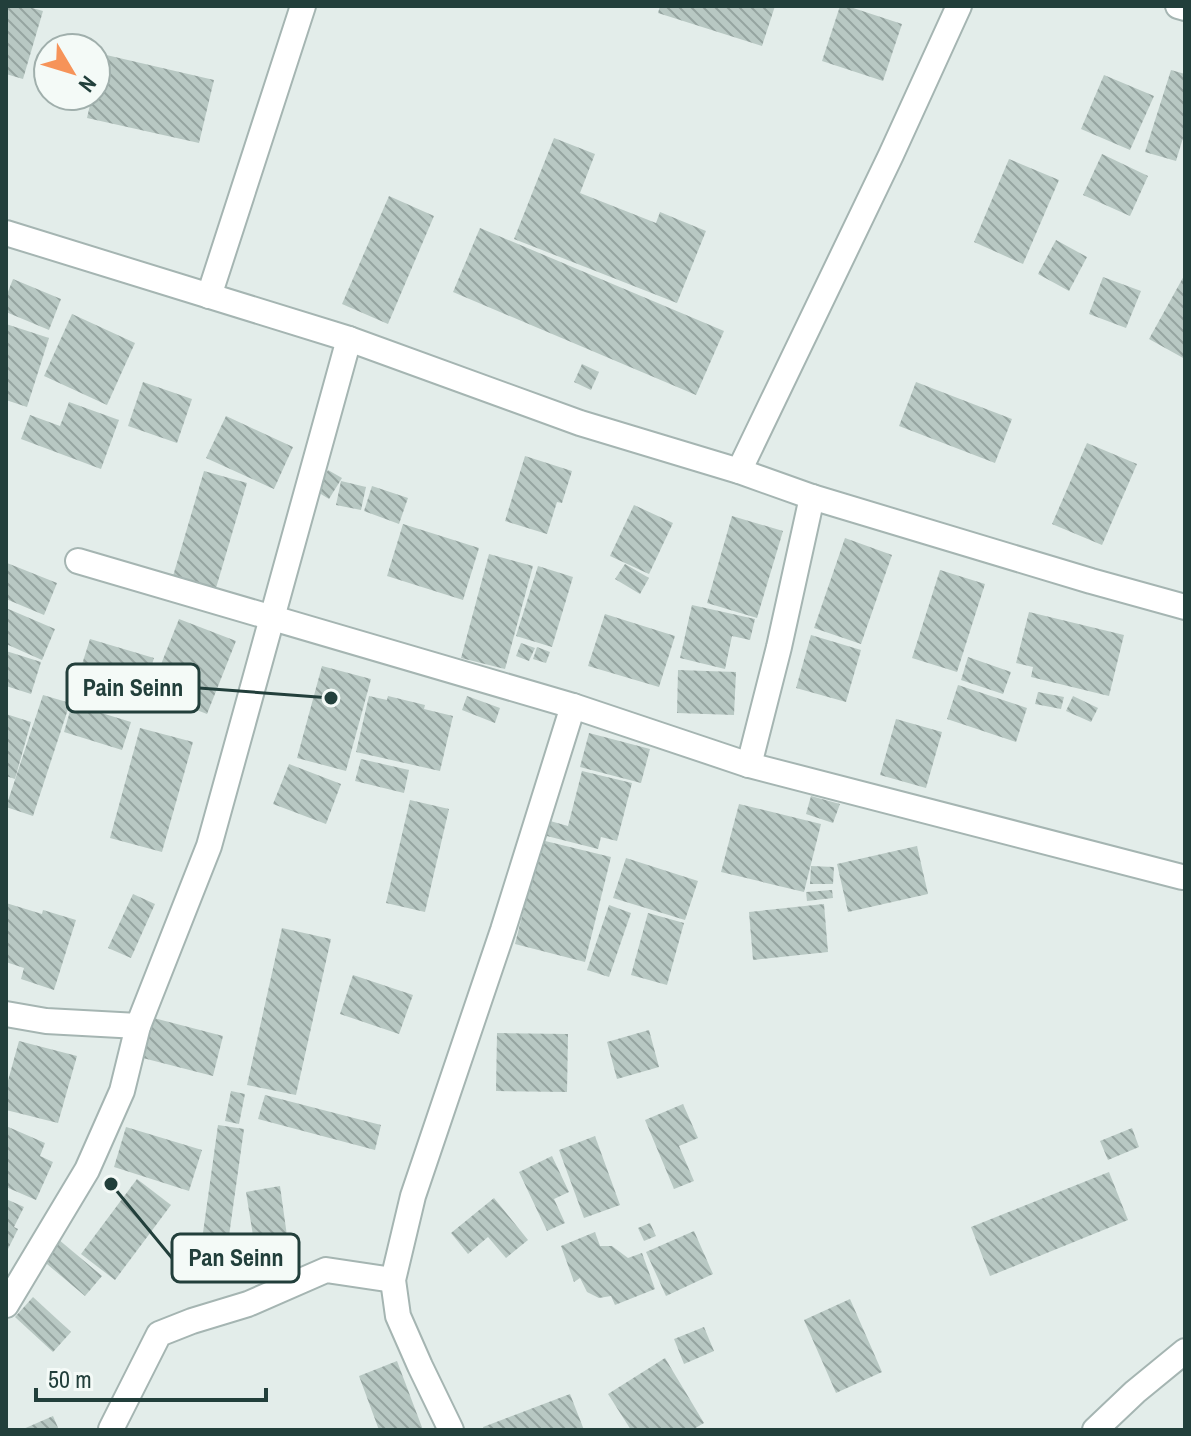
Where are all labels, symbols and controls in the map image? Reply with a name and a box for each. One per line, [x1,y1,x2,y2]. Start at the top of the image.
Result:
north arrow [32,32,112,112]
text: N [72,70,104,99]
callout: Pain Seinn [67,664,199,712]
text: Pain Seinn [83,671,183,703]
callout: Pan Seinn [172,1234,299,1282]
text: Pan Seinn [188,1241,284,1273]
scale bar [36,1352,266,1402]
text: 50 m [48,1363,92,1395]

